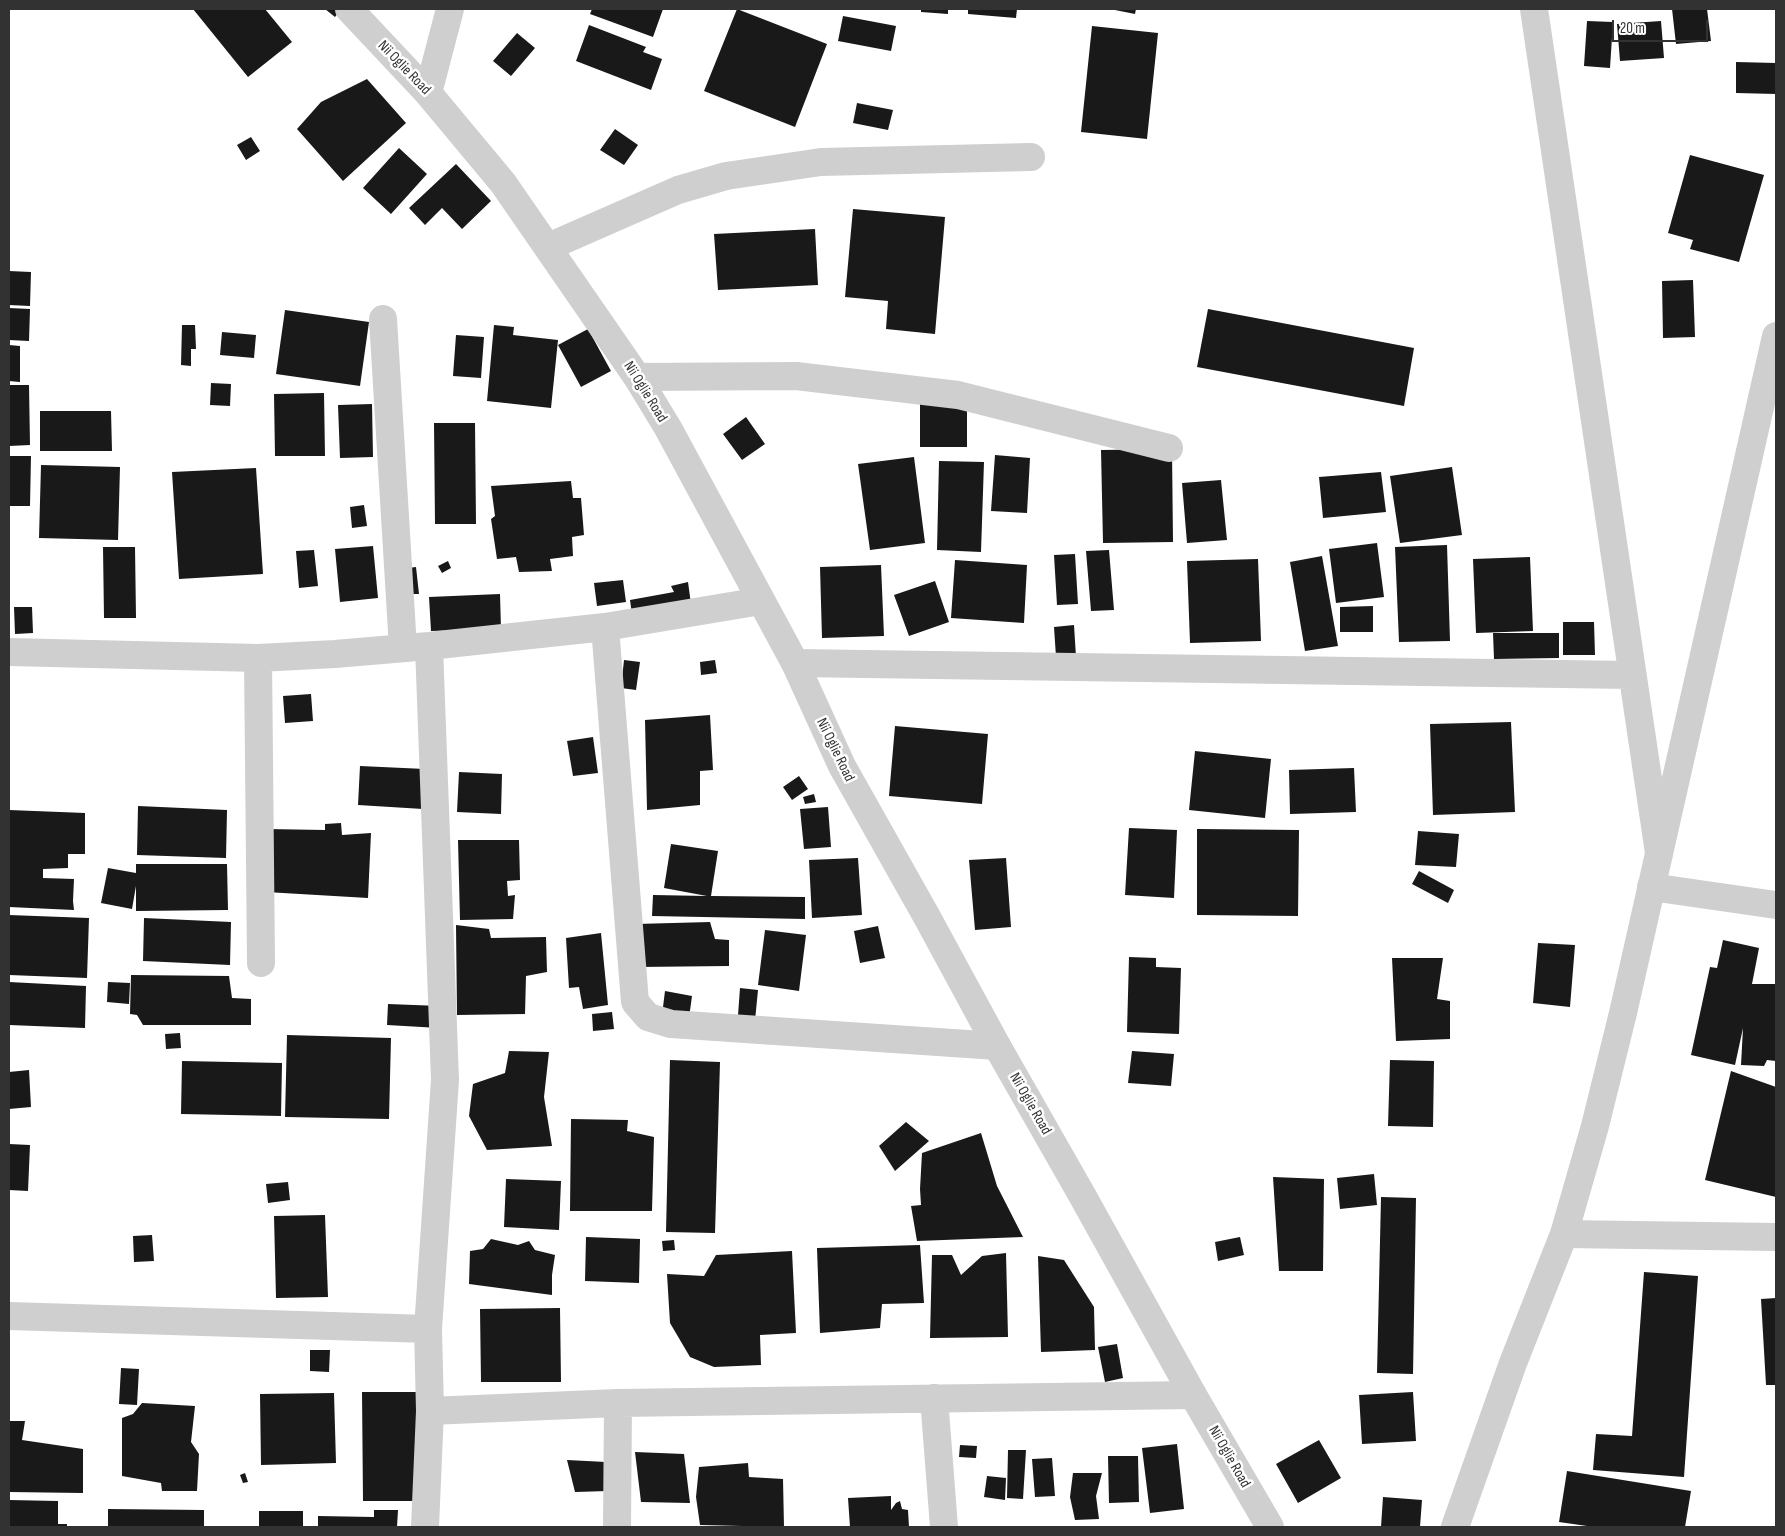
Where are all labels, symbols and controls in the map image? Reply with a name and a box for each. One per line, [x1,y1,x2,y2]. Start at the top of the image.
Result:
scale bar [1615,10,1711,42]
text: 20 m [1620,19,1645,38]
street label: Nii Oglie Road [374,37,434,99]
street label: Nii Oglie Road [619,358,671,426]
street label: Nii Oglie Road [812,715,858,785]
street label: Nii Oglie Road [1005,1070,1055,1138]
street label: Nii Oglie Road [1204,1423,1254,1491]

